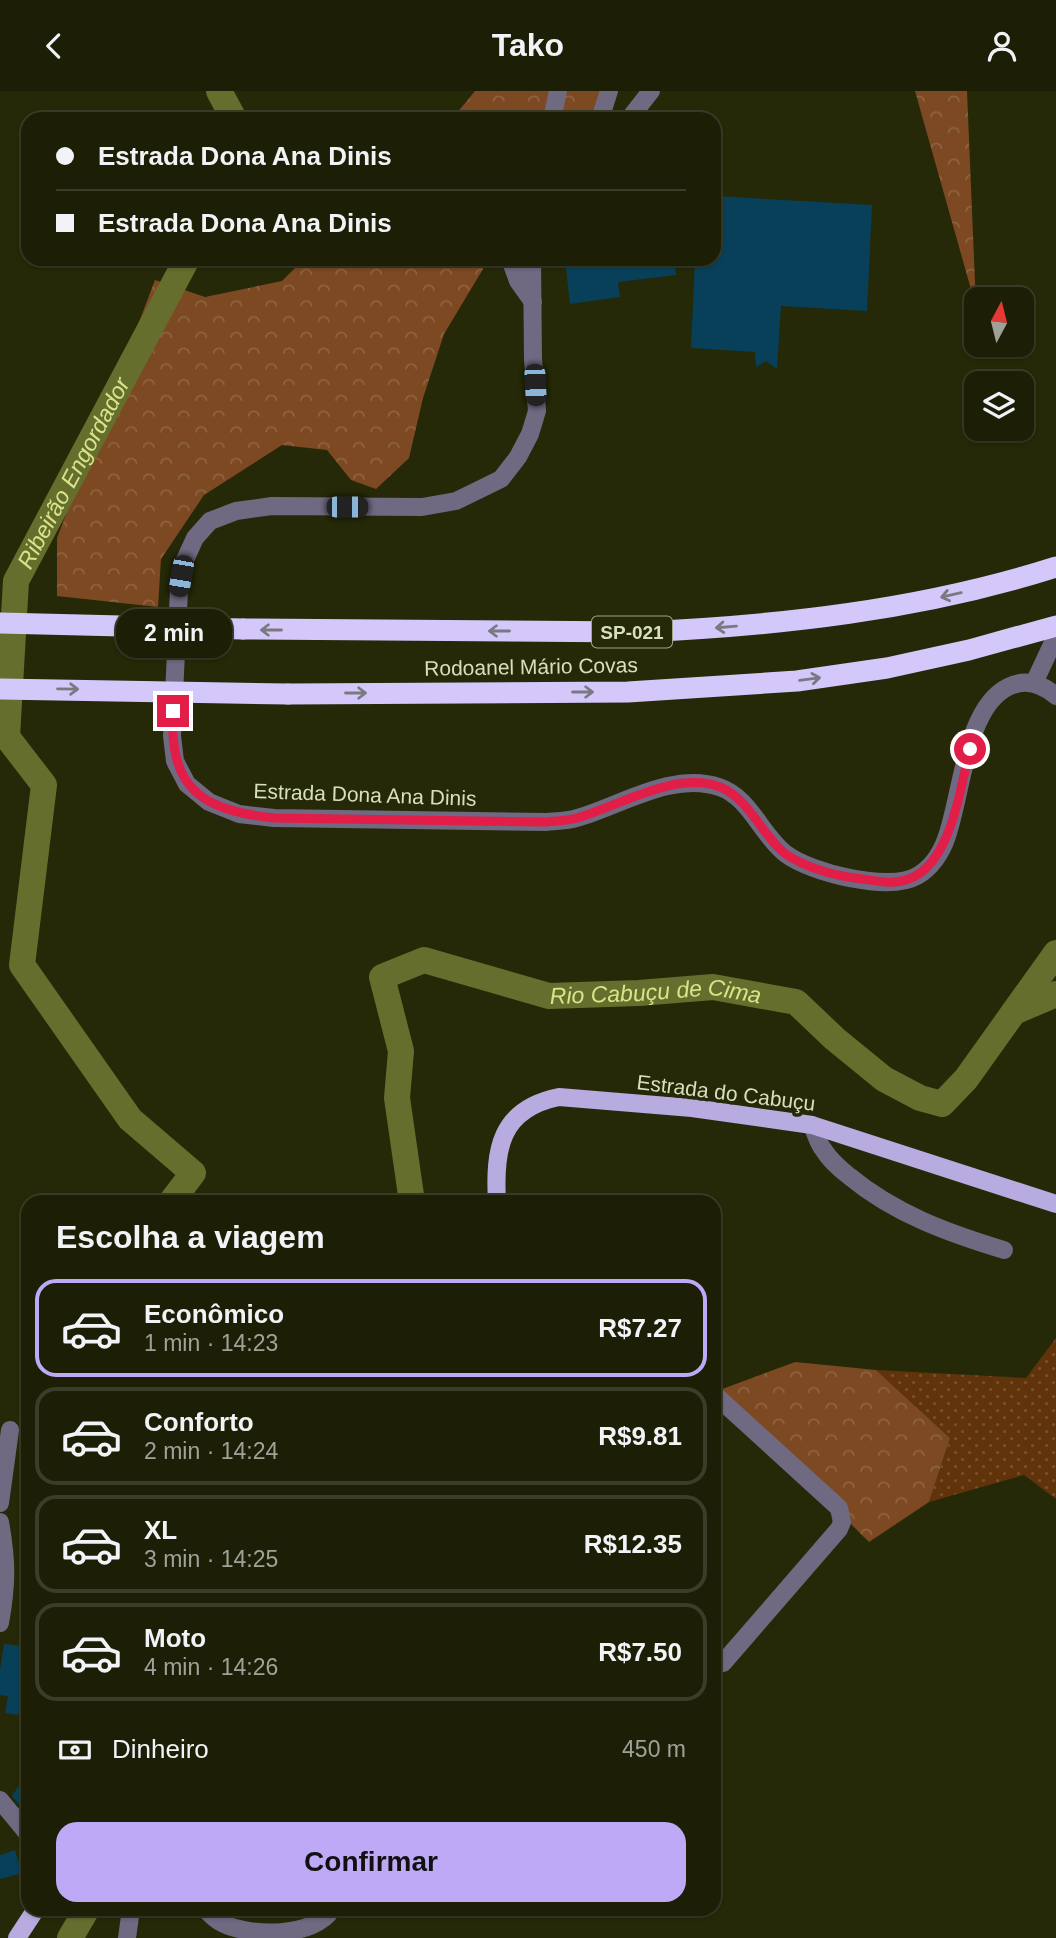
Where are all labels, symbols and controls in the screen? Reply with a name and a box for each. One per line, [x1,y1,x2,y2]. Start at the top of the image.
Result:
icon: back [35,27,73,65]
text: Tako [492,27,564,63]
icon: person [983,27,1021,65]
text: Estrada Dona Ana Dinis [98,141,392,171]
text: Estrada Dona Ana Dinis [98,208,392,238]
north arrow [964,287,1034,357]
map controls [964,287,1034,441]
car [524,363,547,407]
button: layers [964,371,1034,441]
water label: Ribeirão Engordador [12,372,135,573]
car [327,497,369,518]
car [168,553,195,599]
one-way arrow [940,589,963,603]
callout: 2 min [115,609,231,659]
road number: SP-021 [592,617,672,647]
text: 2 min [144,620,204,646]
one-way arrow [715,621,738,634]
one-way arrow [260,623,283,637]
one-way arrow [487,624,510,638]
street label: Rodoanel Mário Covas [424,653,638,680]
one-way arrow [798,672,821,685]
one-way arrow [56,682,79,696]
one-way arrow [572,685,595,699]
one-way arrow [344,686,367,700]
route end [157,695,189,727]
route start [954,733,986,765]
street label: Estrada Dona Ana Dinis [253,779,477,810]
water label: Rio Cabuçu de Cima [549,973,763,1009]
street label: Estrada do Cabuçu [635,1070,817,1115]
text: Escolha a viagem [56,1219,325,1255]
icon: car [60,1297,123,1360]
text: Econômico [144,1299,284,1329]
text: R$7.27 [598,1313,682,1343]
text: 1 min · 14:23 [144,1330,278,1356]
icon: car [60,1405,123,1468]
text: Conforto [144,1407,254,1437]
text: R$9.81 [598,1421,682,1451]
text: 2 min · 14:24 [144,1438,278,1464]
icon: car [60,1513,123,1576]
text: XL [144,1515,177,1545]
text: R$12.35 [584,1529,682,1559]
text: 3 min · 14:25 [144,1546,278,1572]
icon: car [60,1621,123,1684]
text: Moto [144,1623,206,1653]
text: R$7.50 [598,1637,682,1667]
text: 4 min · 14:26 [144,1654,278,1680]
icon: cash [56,1731,94,1769]
text: Dinheiro [112,1734,209,1764]
text: 450 m [622,1736,686,1762]
button: Confirmar [56,1822,686,1902]

